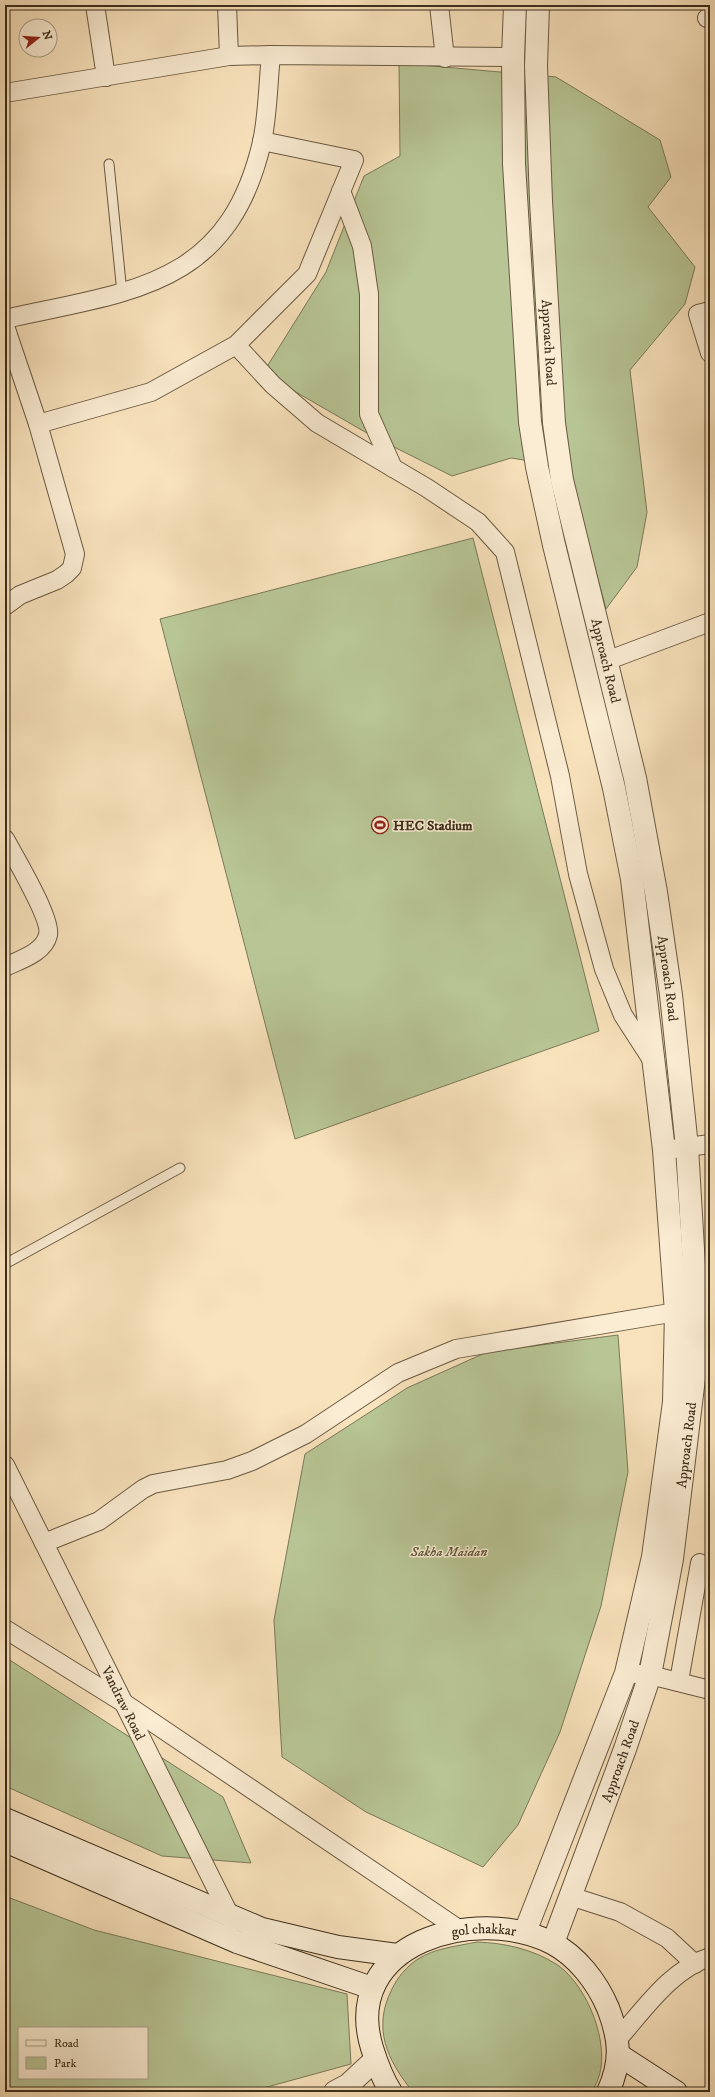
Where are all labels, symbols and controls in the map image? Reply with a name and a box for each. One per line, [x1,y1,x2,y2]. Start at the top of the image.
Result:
north arrow [18,18,58,58]
text: N [39,29,55,42]
street label: Approach Road [537,299,560,386]
street label: Approach Road [586,617,624,705]
sports icon: HEC Stadium [370,815,390,835]
place label: HEC Stadium [393,817,473,835]
street label: Approach Road [652,934,682,1022]
street label: Approach Road [673,1401,701,1489]
park label: Sakha Maidan [410,1543,487,1561]
street label: Vandraw Road [96,1663,149,1743]
street label: Approach Road [598,1718,644,1805]
street label: gol chakkar [450,1920,518,1942]
legend [18,2027,148,2079]
text: Road [54,2036,79,2051]
text: Park [54,2056,76,2071]

